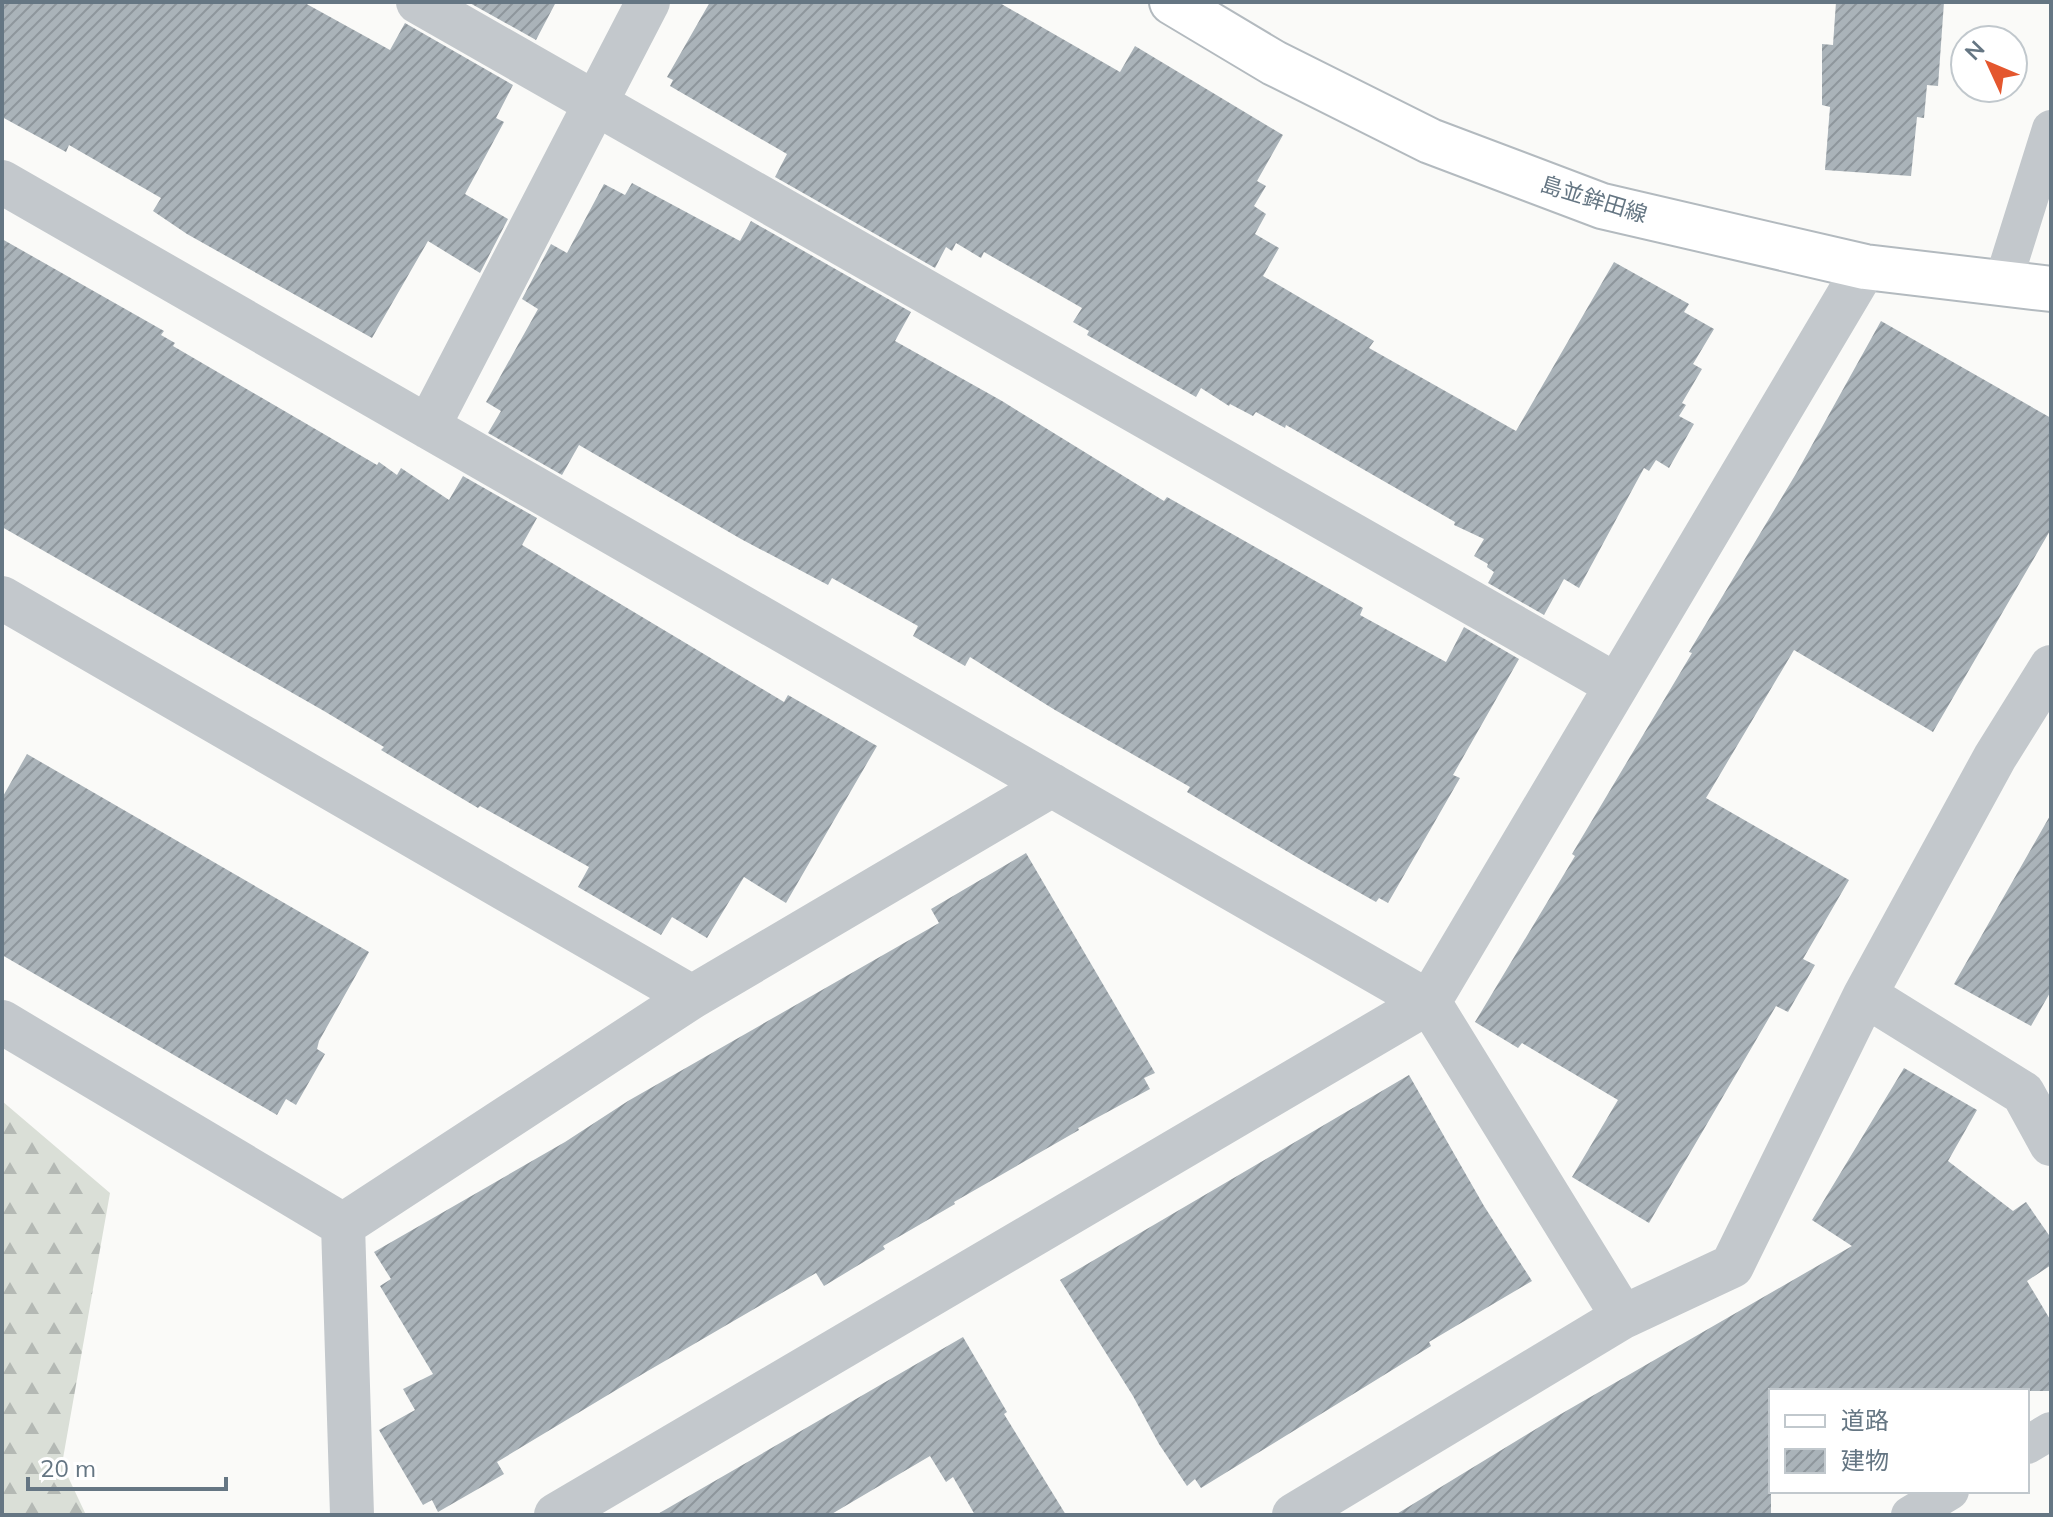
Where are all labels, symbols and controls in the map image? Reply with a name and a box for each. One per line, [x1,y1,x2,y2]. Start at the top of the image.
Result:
north arrow [1949,24,2029,104]
text: N [1959,34,1990,66]
street label: 島並鉾田線 [1537,170,1651,228]
legend [1769,1389,2029,1493]
text: 道路 [1841,1405,1889,1435]
scale bar [28,1441,226,1491]
text: 建物 [1841,1445,1889,1475]
text: 20 m [40,1453,96,1483]

